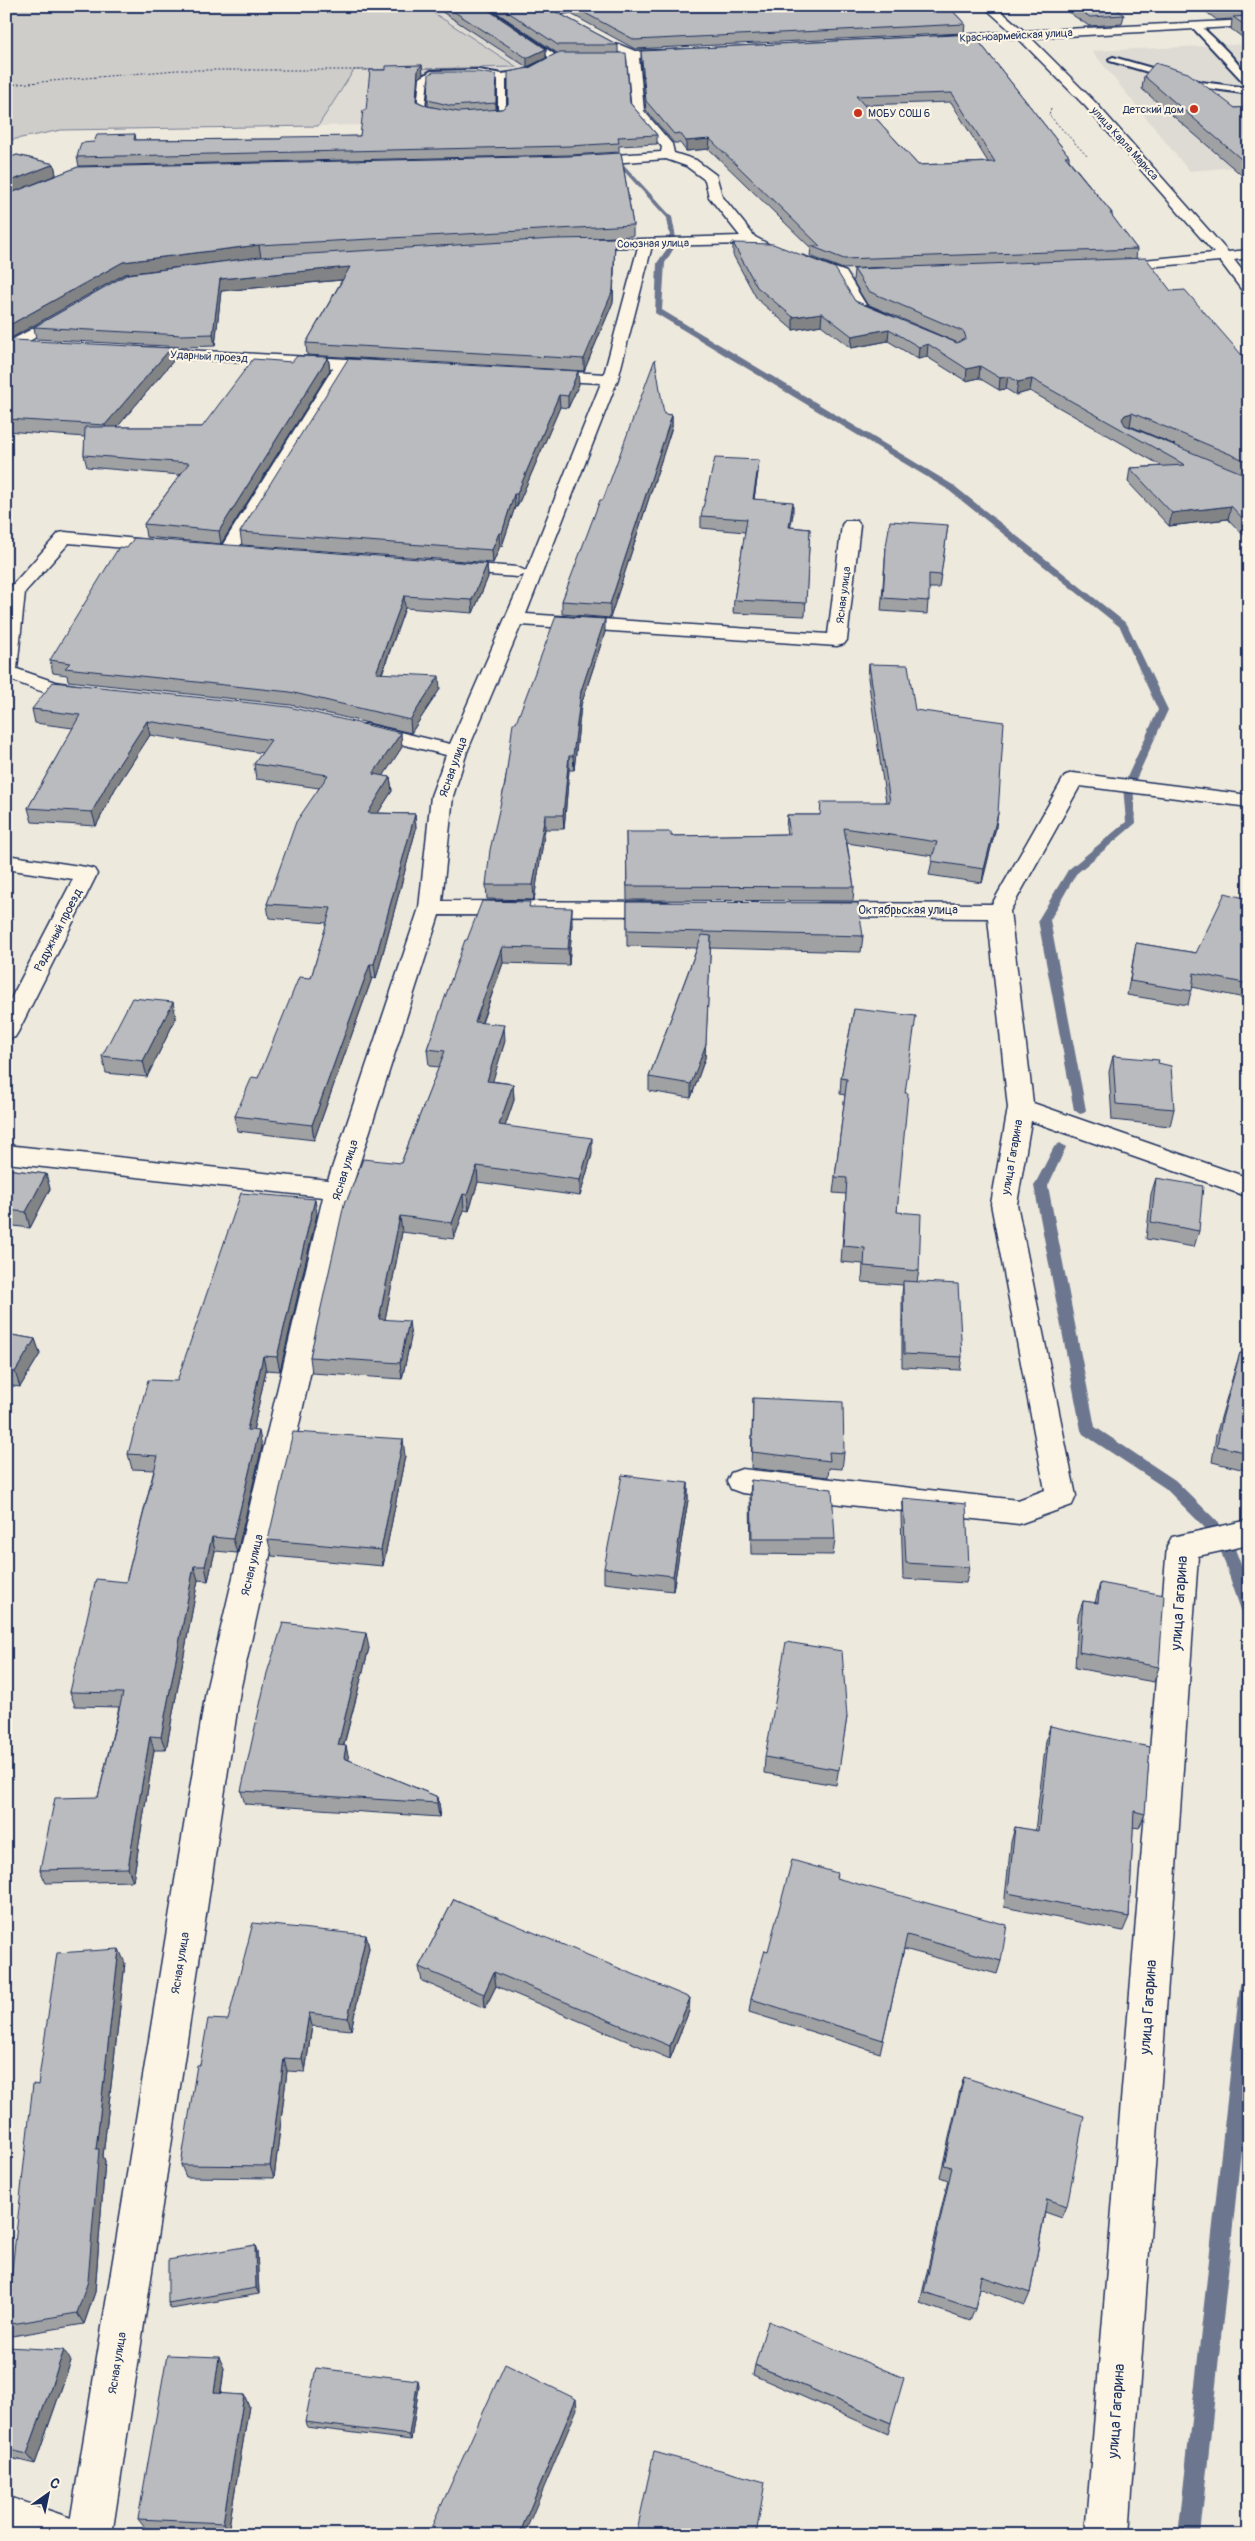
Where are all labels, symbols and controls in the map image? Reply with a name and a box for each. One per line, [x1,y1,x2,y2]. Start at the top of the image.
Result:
street label: Красноармейская улица [959,26,1073,45]
street label: улица Карла Маркса [1088,103,1161,183]
place label: Детский дом [1122,103,1184,116]
marker: Детский дом [1188,103,1200,115]
marker: МОБУ СОШ 6 [852,107,864,119]
place label: МОБУ СОШ 6 [868,107,930,120]
street label: Союзная улица [617,236,689,251]
street label: Ударный проезд [170,348,249,365]
street label: Ясная улица [834,566,853,624]
street label: Ясная улица [436,735,471,799]
street label: Радужный проезд [31,886,86,974]
street label: Октябрьская улица [858,903,958,918]
street label: улица Гагарина [998,1118,1027,1197]
street label: Ясная улица [329,1138,362,1202]
street label: Ясная улица [238,1532,267,1597]
street label: улица Гагарина [1167,1555,1192,1652]
street label: Ясная улица [168,1931,193,1995]
street label: улица Гагарина [1136,1959,1161,2056]
street label: Ясная улица [105,2331,130,2395]
street label: улица Гагарина [1104,2363,1129,2460]
north arrow [22,2468,72,2518]
text: С [47,2474,63,2493]

